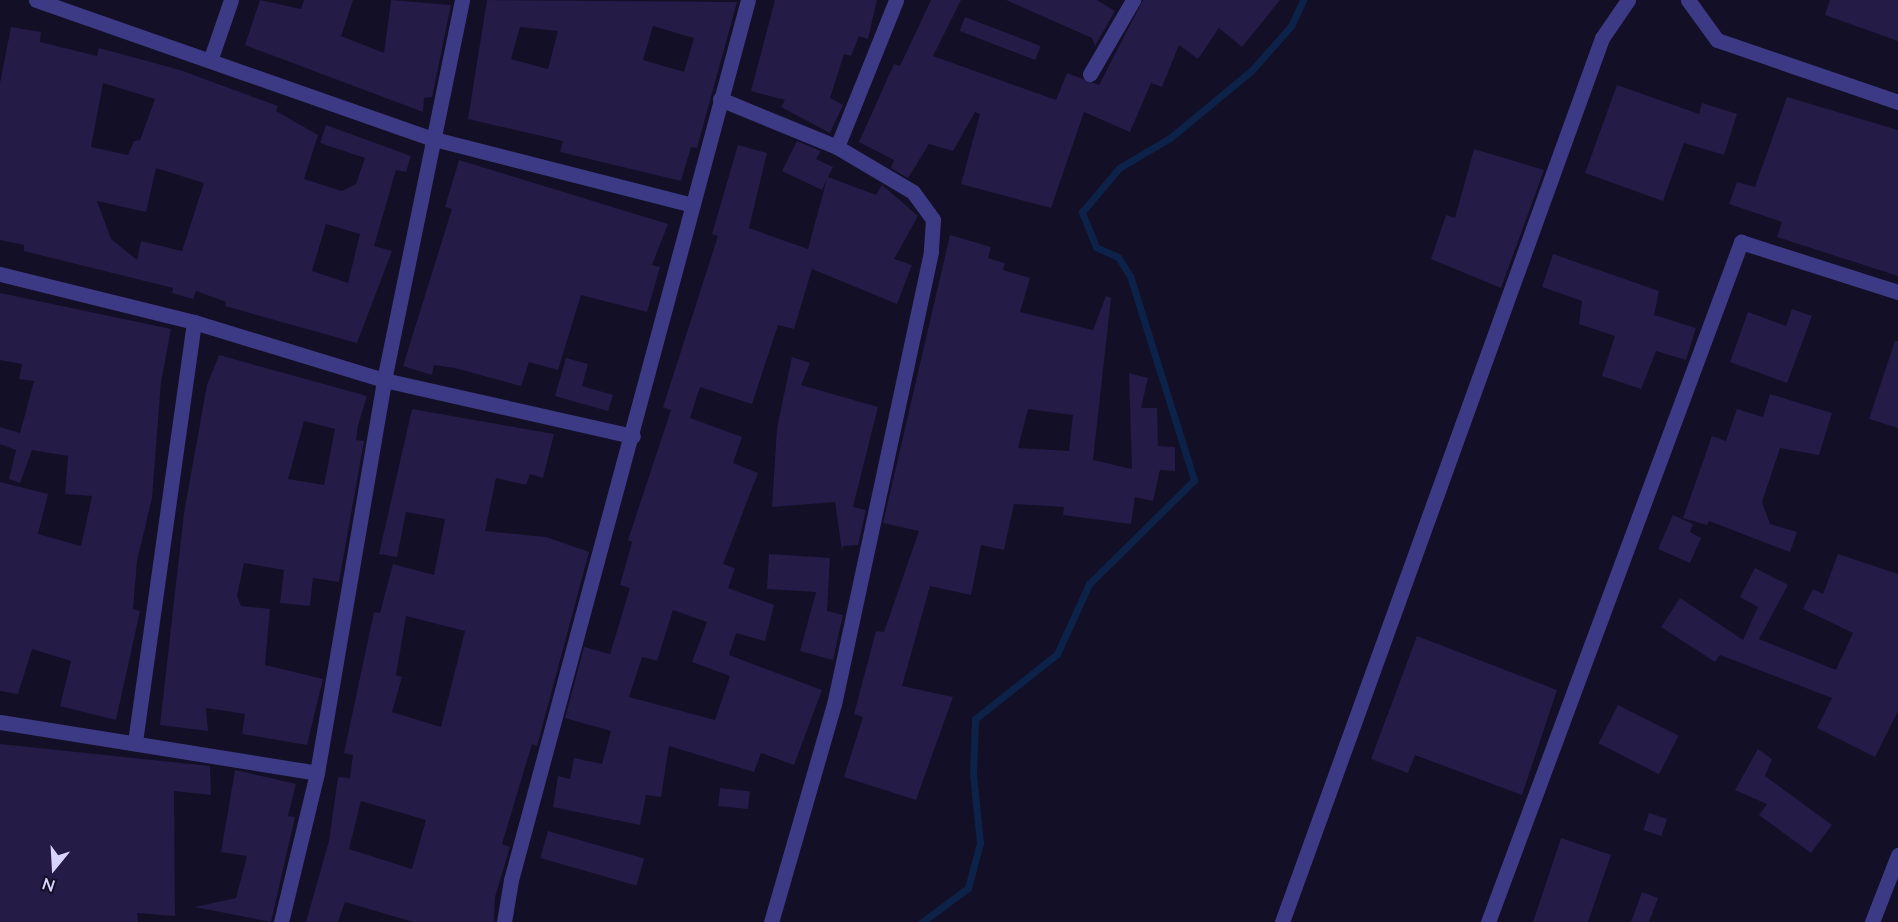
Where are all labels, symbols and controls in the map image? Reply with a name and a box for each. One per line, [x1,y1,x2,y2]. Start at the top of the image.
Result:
north arrow [24,838,84,898]
text: N [39,875,57,897]

